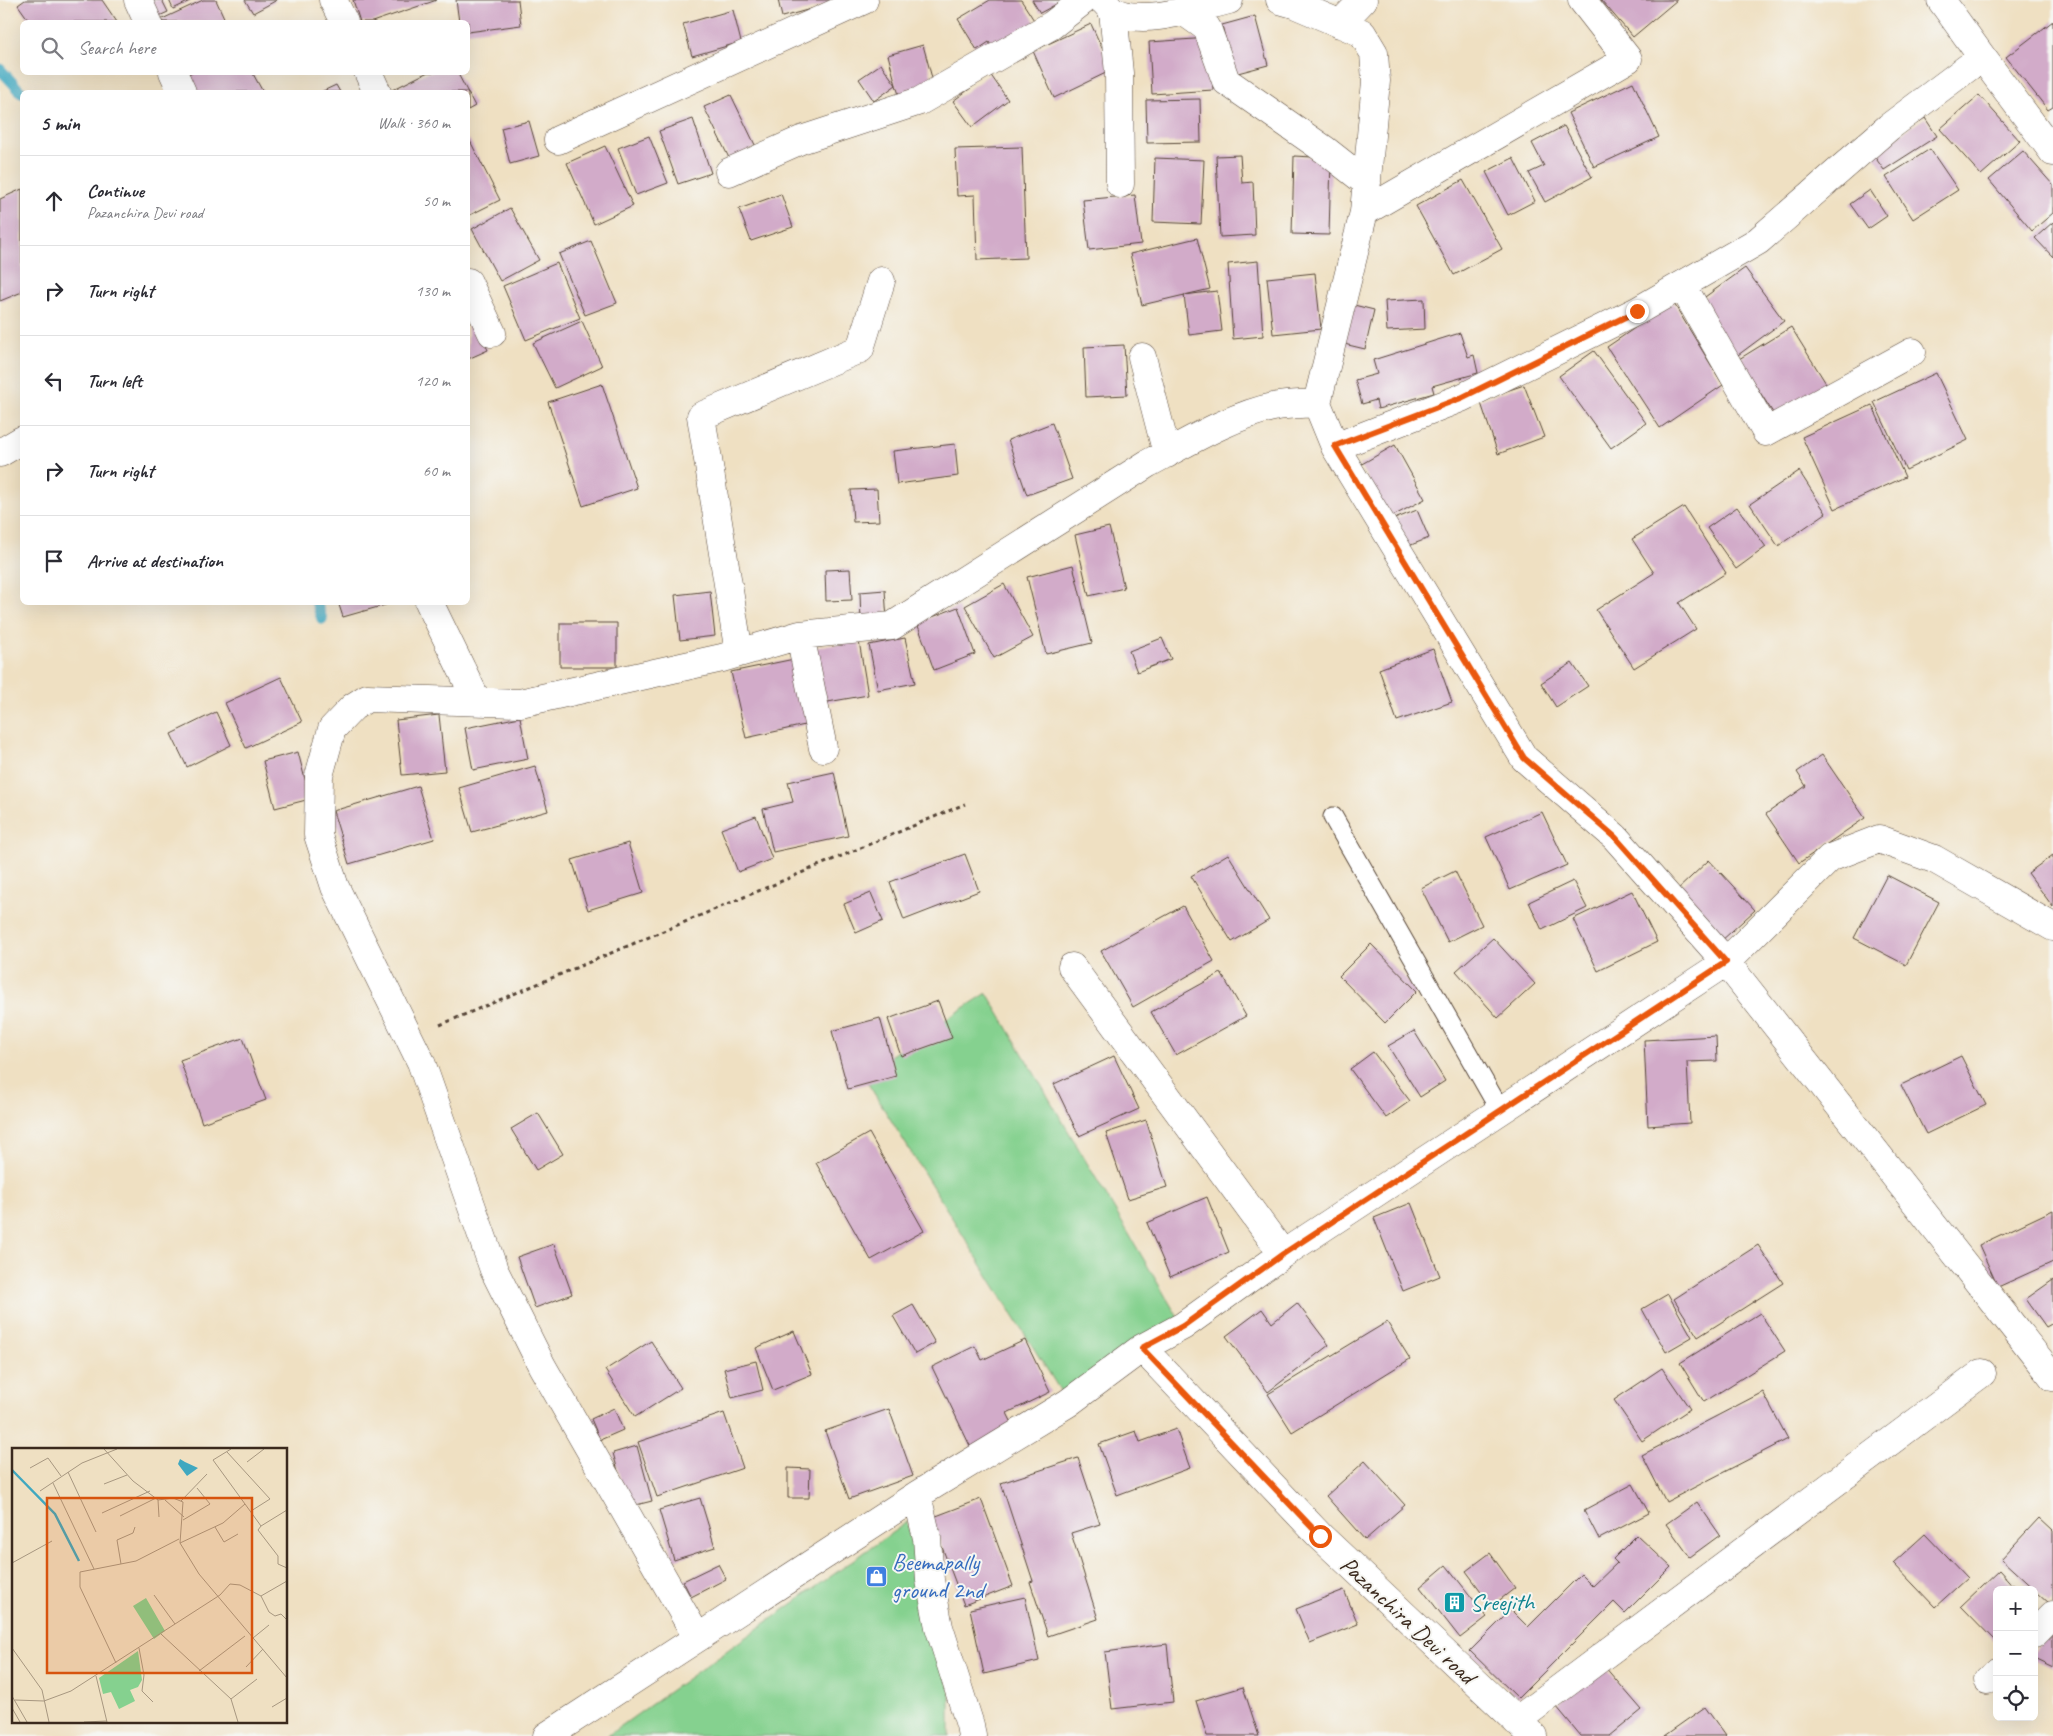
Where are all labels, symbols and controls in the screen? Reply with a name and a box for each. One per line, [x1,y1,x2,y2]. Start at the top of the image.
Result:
search box [20,20,470,75]
icon: search [38,34,66,62]
text: Search here [78,36,155,60]
text: 5 min [40,110,80,136]
text: Walk · 360 m [378,113,450,133]
text: Continue [87,179,144,203]
icon: ahead [40,187,68,215]
text: 50 m [423,191,450,211]
text: Pazanchira Devi road [87,203,203,223]
icon: right [40,277,68,305]
text: Turn right [87,279,154,303]
text: 130 m [416,281,450,301]
route end [1626,300,1649,323]
icon: left [40,367,68,395]
text: Turn left [87,369,142,393]
text: 120 m [416,371,450,391]
icon: right [40,457,68,485]
text: Turn right [87,459,154,483]
text: 60 m [423,461,450,481]
icon: arrive [40,547,68,575]
text: Arrive at destination [87,549,223,573]
inset map [12,1448,288,1724]
route start [1309,1525,1332,1548]
place label: Beemapally ground 2nd [892,1547,987,1605]
street label: Pazanchira Devi road [1334,1550,1485,1693]
shop icon: Beemapally ground 2nd [864,1564,888,1588]
map controls [1993,1586,2038,1721]
button: + [1993,1586,2038,1631]
place label: Sreejith [1470,1587,1536,1617]
building icon: Sreejith [1442,1590,1466,1614]
button: − [1993,1631,2038,1676]
button: locate [1993,1676,2038,1721]

